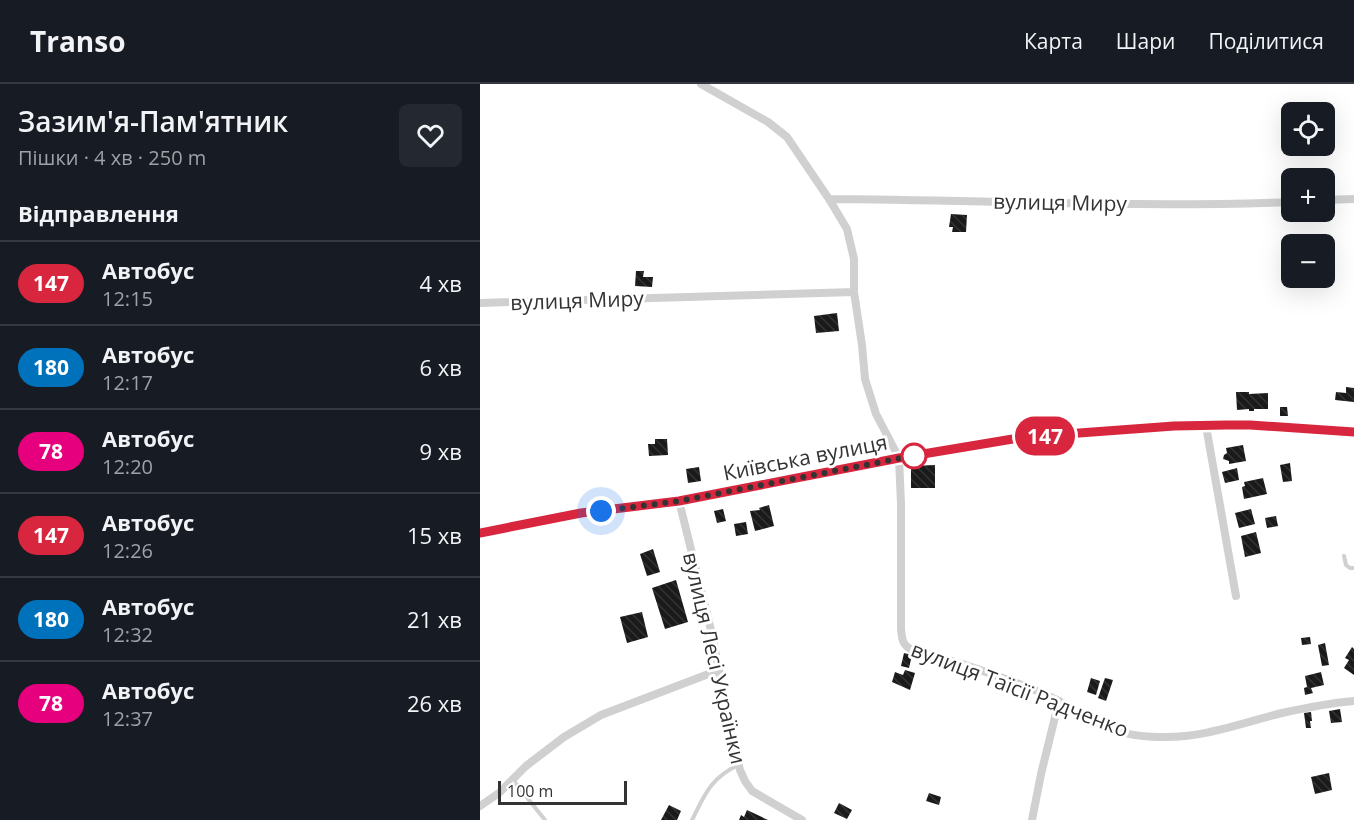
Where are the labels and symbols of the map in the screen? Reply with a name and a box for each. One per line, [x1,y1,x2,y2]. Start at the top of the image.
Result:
street label: вулиця Миру [993,187,1128,217]
street label: вулиця Миру [510,284,645,316]
line badge: 147 [1010,416,1080,456]
street label: Київська вулиця [721,427,889,487]
unlabelled marker [901,443,927,469]
your location [586,496,616,526]
street label: вулиця Лесі Українки [677,549,753,767]
street label: вулиця Таїсії Радченко [907,635,1133,743]
scale bar [498,778,627,806]

